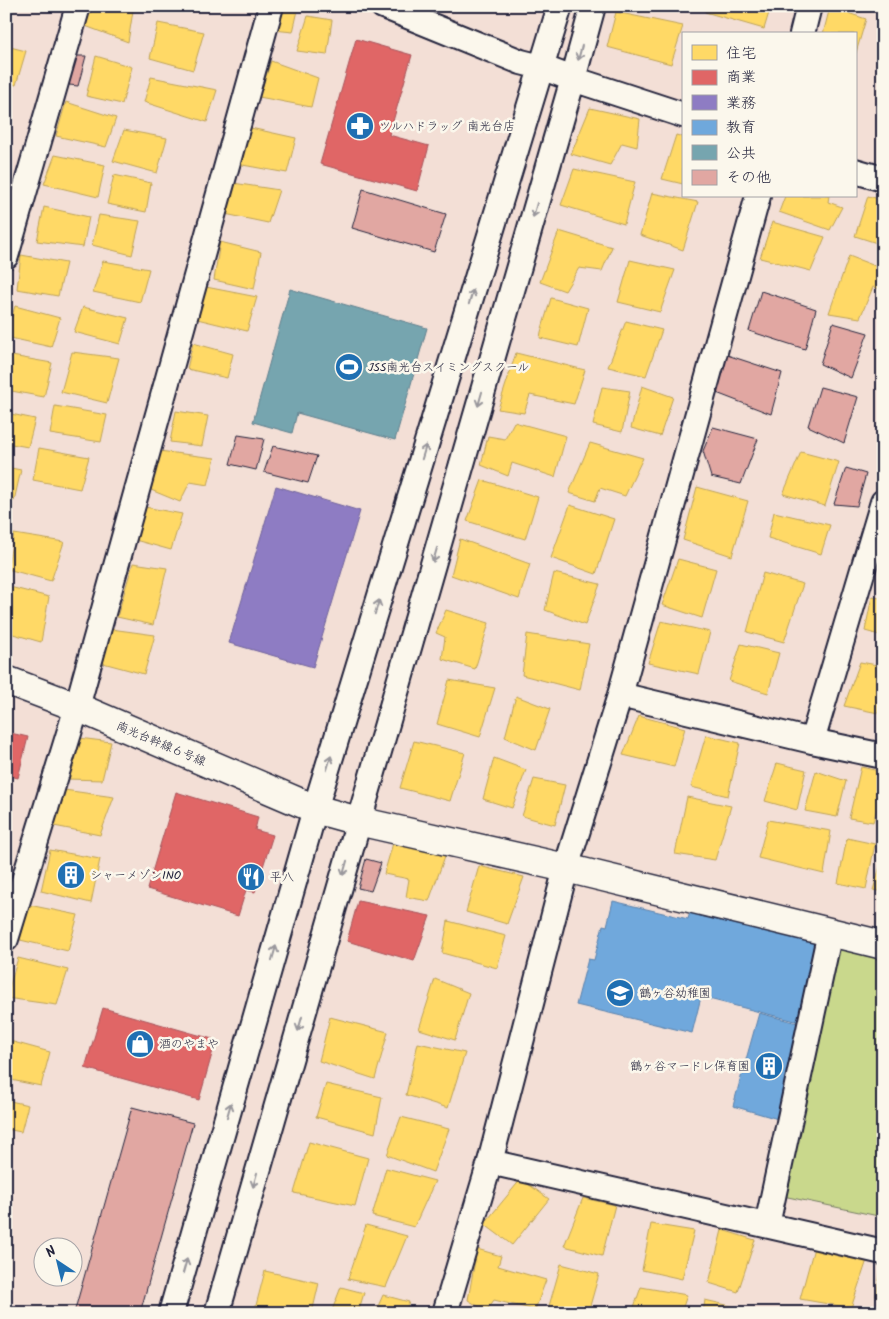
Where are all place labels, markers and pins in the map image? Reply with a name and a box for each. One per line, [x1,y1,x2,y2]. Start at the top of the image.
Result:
pharmacy icon: ツルハドラッグ 南光台店 [345,111,375,141]
place label: ツルハドラッグ 南光台店 [379,117,515,136]
sports icon: JSS南光台スイミングスクール [334,352,364,382]
place label: JSS南光台スイミングスクール [368,358,529,377]
building icon: シャーメゾンINO [56,860,86,890]
restaurant icon: 平八 [236,862,266,892]
place label: シャーメゾンINO [90,866,182,885]
place label: 平八 [270,868,294,887]
school or university icon: 鶴ヶ谷幼稚園 [605,978,635,1008]
place label: 鶴ヶ谷幼稚園 [639,984,711,1003]
shop icon: 酒のやまや [125,1029,155,1059]
place label: 酒のやまや [159,1035,219,1054]
building icon: 鶴ヶ谷マードレ保育園 [754,1051,784,1081]
place label: 鶴ヶ谷マードレ保育園 [630,1057,750,1076]

